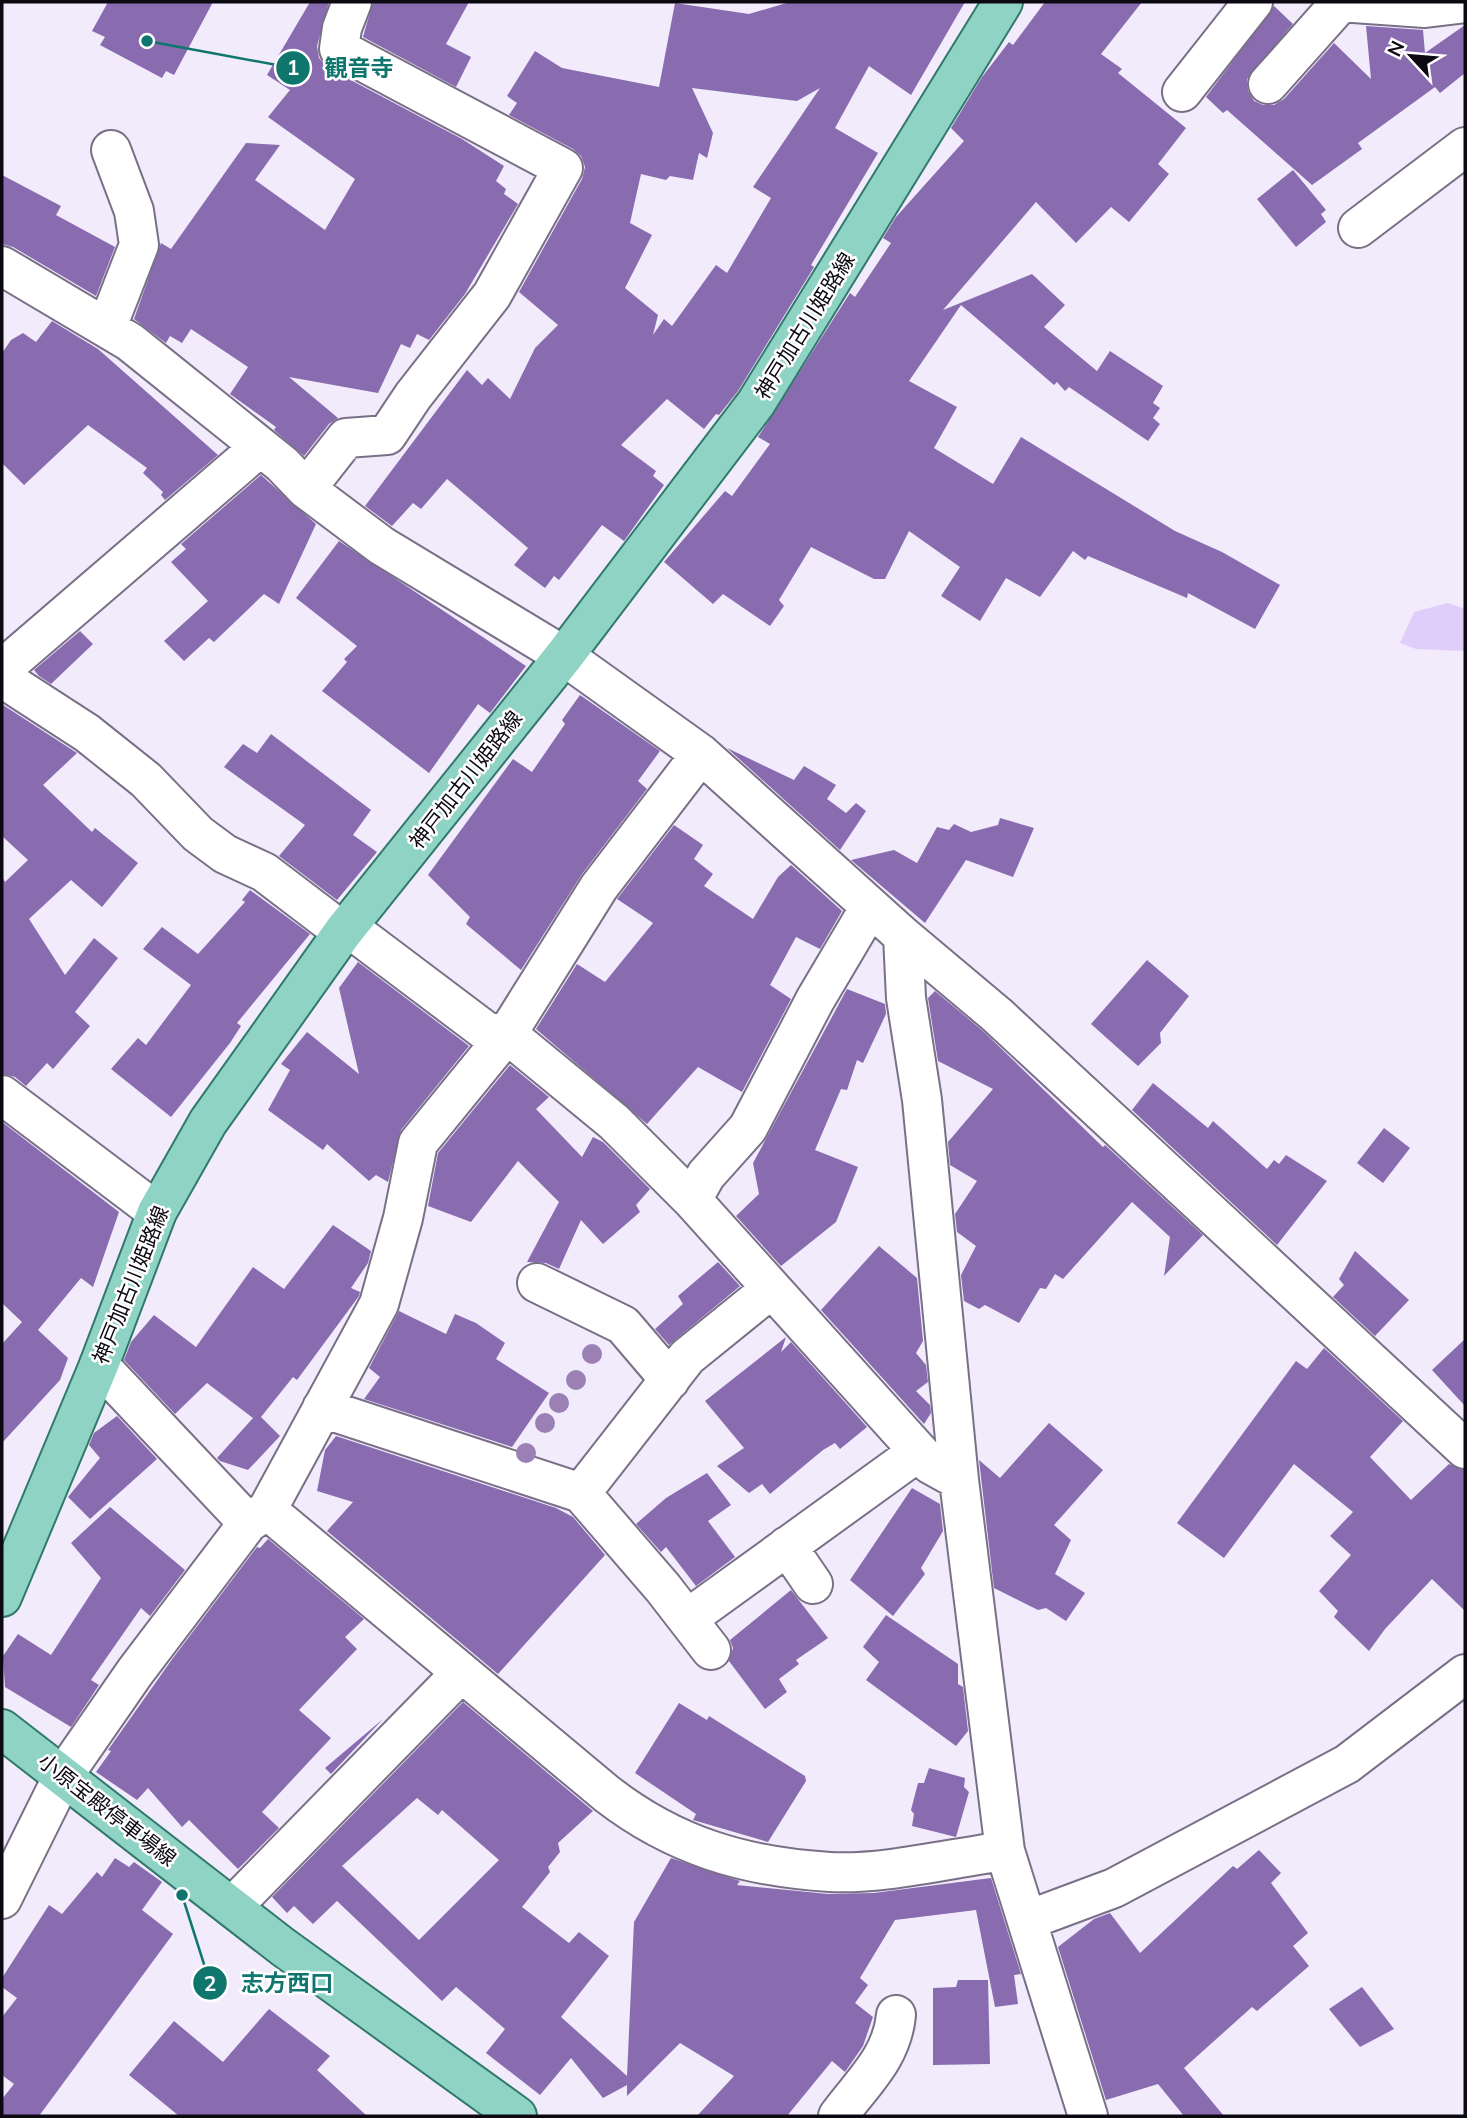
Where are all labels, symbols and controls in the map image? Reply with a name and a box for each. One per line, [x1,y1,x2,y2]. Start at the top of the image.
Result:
north arrow [1376,21,1446,91]
text: N [1382,37,1410,60]
callout: 観音寺 [276,46,408,90]
text: 観音寺 [325,53,394,82]
text: 1 [287,54,299,80]
street label: 神戸加古川姫路線 [749,247,860,404]
street label: 神戸加古川姫路線 [403,705,527,854]
street label: 神戸加古川姫路線 [87,1202,174,1367]
street label: 小原宝殿停車場線 [33,1747,182,1871]
callout: 志方西口 [192,1961,347,2005]
text: 志方西口 [241,1968,333,1997]
text: 2 [204,1970,216,1996]

